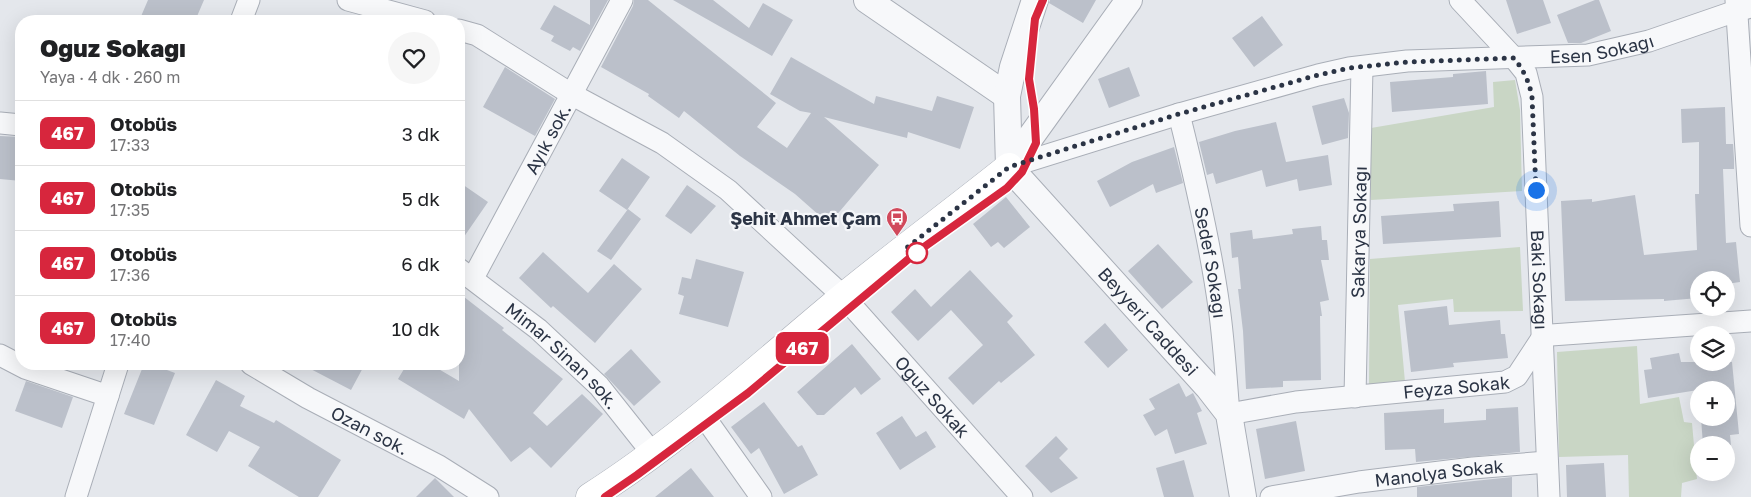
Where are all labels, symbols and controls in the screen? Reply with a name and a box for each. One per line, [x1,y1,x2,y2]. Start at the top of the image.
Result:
street label: Esen Sokağı [1549,29,1657,67]
button: heart [388,32,440,84]
text: Oğuz Sokağı [40,33,186,62]
text: Yaya · 4 dk · 260 m [40,67,180,87]
street label: Ayık sok. [520,100,575,178]
text: Otobüs [110,112,177,135]
text: 467 [51,122,84,144]
text: 3 dk [402,122,440,145]
text: 17:33 [110,135,150,155]
street label: Sakarya Sokağı [1346,166,1371,298]
text: Otobüs [110,177,177,200]
your location [1524,178,1549,203]
text: 467 [51,187,84,209]
text: 5 dk [402,187,440,210]
text: 17:35 [110,200,150,220]
street label: Sedef Sokağı [1190,205,1231,320]
bus stop icon: Şehit Ahmet Çam [885,206,909,237]
place label: Şehit Ahmet Çam [730,207,881,229]
street label: Baki Sokağı [1527,229,1553,330]
text: Otobüs [110,242,177,265]
unlabelled marker [906,242,928,264]
text: 467 [51,252,84,274]
text: 6 dk [401,252,440,275]
street label: Beyyeri Caddesi [1094,262,1203,380]
text: 17:36 [110,265,150,285]
map controls [1690,271,1735,481]
button: locate [1690,271,1735,316]
street label: Mimar Sinan sok. [501,297,624,413]
text: Otobüs [110,307,177,330]
text: 467 [51,317,84,339]
text: 10 dk [392,317,440,340]
button: layers [1690,326,1735,371]
text: 17:40 [110,330,151,350]
line badge: 467 [773,332,831,364]
text: 467 [786,337,818,359]
street label: Oğuz Sokak [891,351,975,442]
street label: Feyza Sokak [1402,371,1511,403]
button: + [1690,381,1735,426]
street label: Ozan sok. [327,401,412,459]
button: − [1690,436,1735,481]
street label: Manolya Sokak [1373,455,1505,491]

